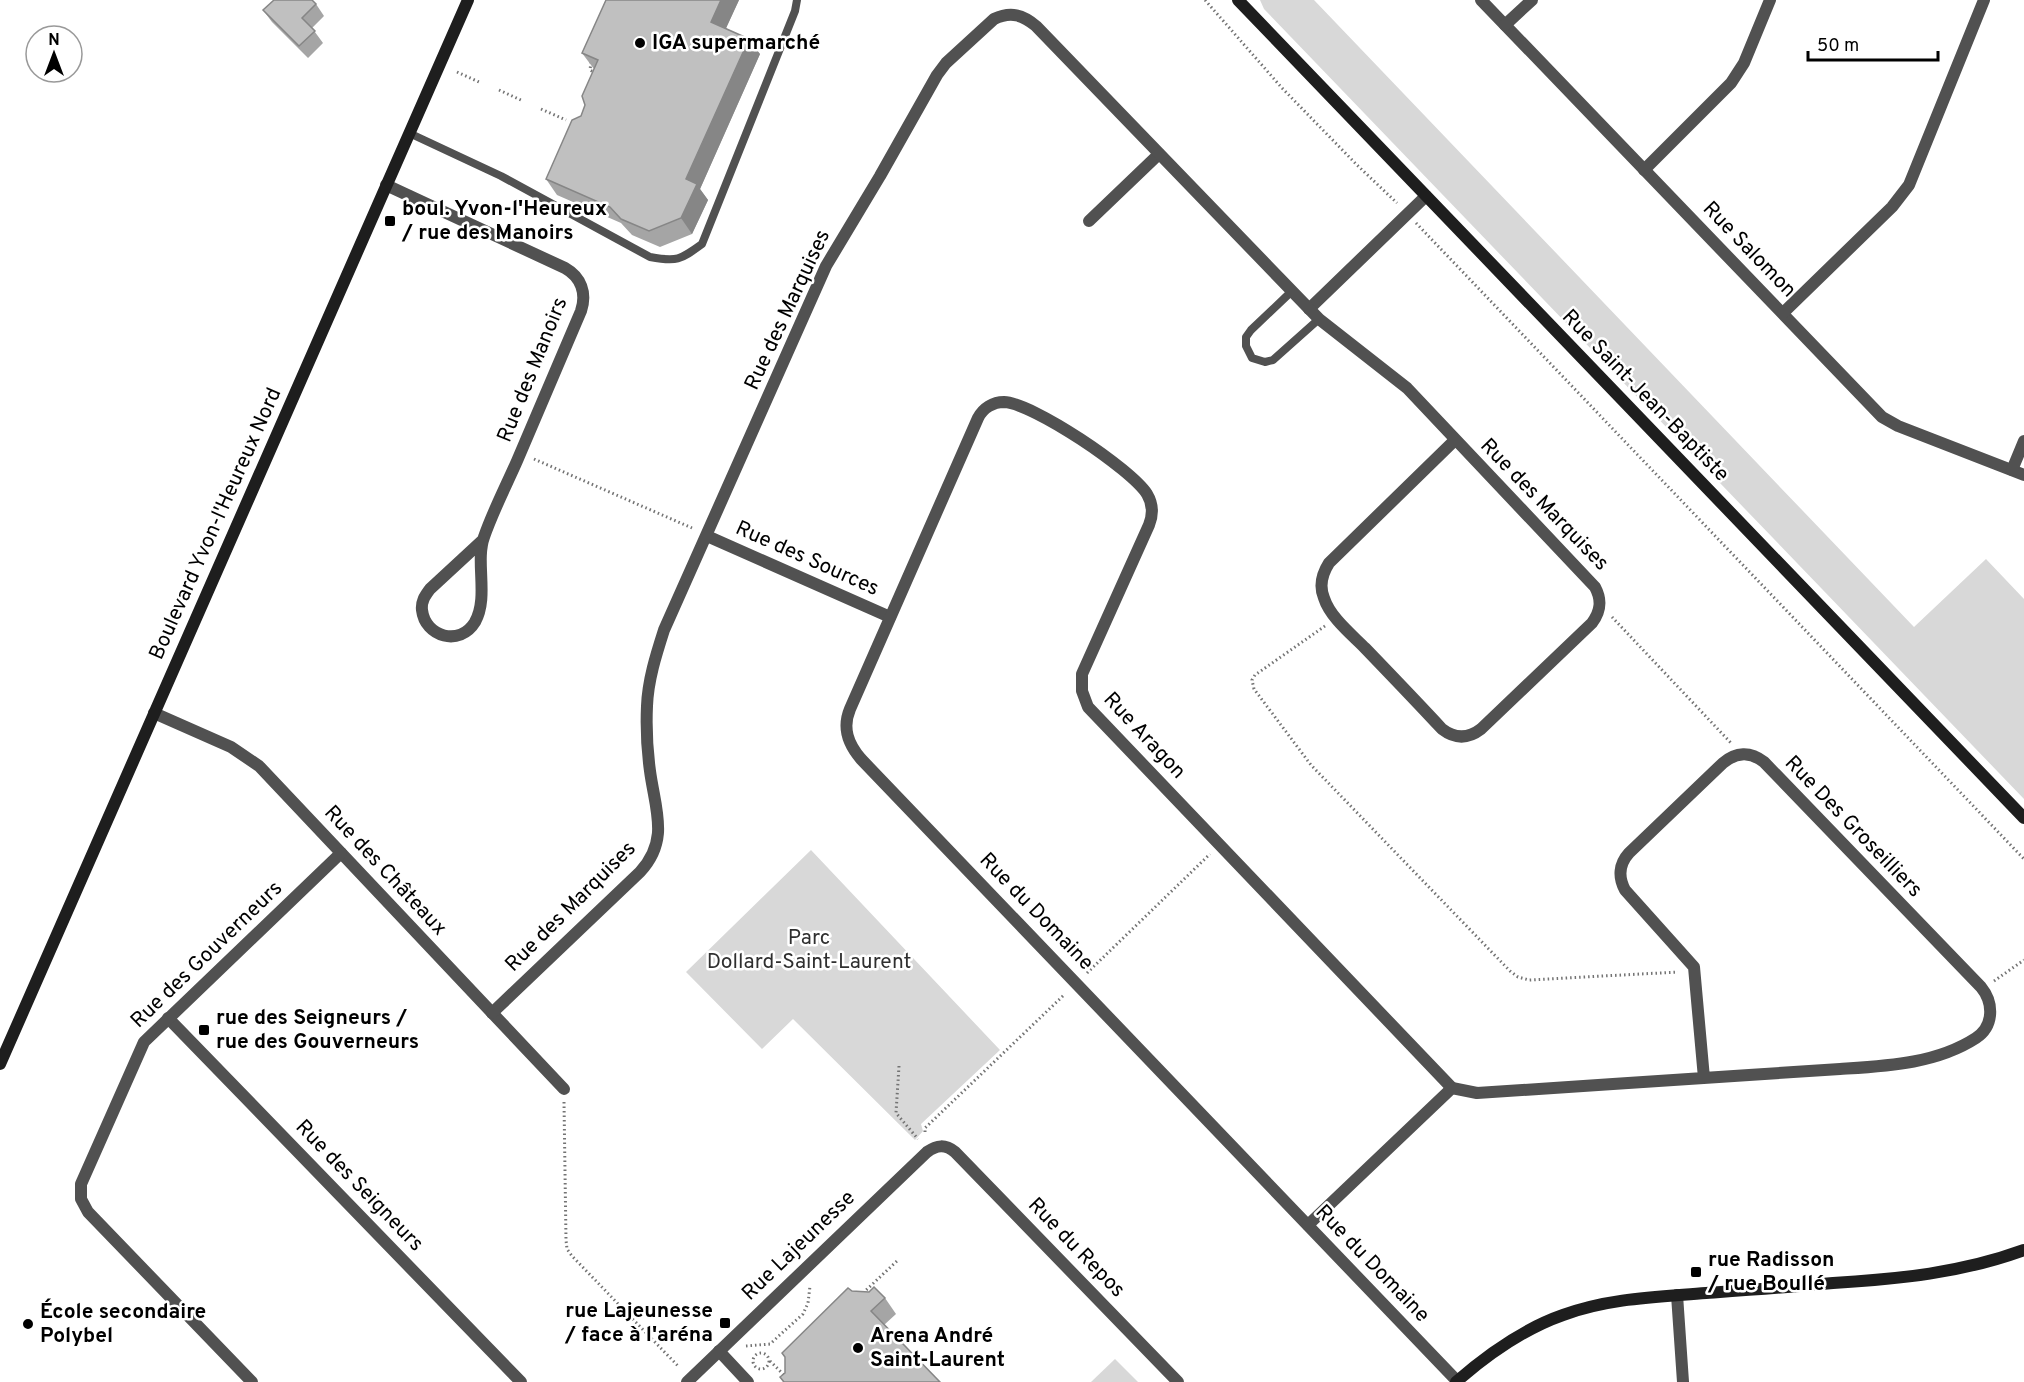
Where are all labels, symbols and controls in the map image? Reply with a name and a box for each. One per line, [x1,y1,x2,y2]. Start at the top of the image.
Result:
north arrow [24,24,84,84]
scale bar [1808,24,1938,62]
place label: IGA supermarché [652,30,820,57]
text: N [48,31,60,51]
text: 50 m [1817,35,1859,58]
marker: IGA supermarché [633,36,647,50]
place label: boul. Yvon-l'Heureux / rue des Manoirs [401,196,607,247]
street label: Rue Salomon [1696,196,1802,304]
marker: boul. Yvon-l'Heureux / rue des Manoirs [383,214,397,228]
street label: Rue des Marquises [739,225,837,395]
street label: Rue des Manoirs [492,294,574,446]
street label: Rue Saint-Jean-Baptiste [1556,304,1734,488]
street label: Boulevard Yvon-l'Heureux Nord [144,384,288,664]
street label: Rue des Marquises [1474,433,1614,577]
street label: Rue des Sources [731,515,883,603]
street label: Rue Aragon [1097,687,1191,785]
street label: Rue Des Groseilliers [1778,750,1928,904]
street label: Rue des Châteaux [318,800,452,942]
street label: Rue des Marquises [500,836,642,978]
street label: Rue du Domaine [973,847,1099,977]
street label: Rue des Gouverneurs [125,876,289,1034]
park label: Parc Dollard-Saint-Laurent [707,925,911,976]
place label: rue des Seigneurs / rue des Gouverneurs [216,1005,419,1056]
marker: rue des Seigneurs / rue des Gouverneurs [197,1023,211,1037]
street label: Rue des Seigneurs [289,1114,429,1258]
street label: Rue Lajeunesse [737,1185,861,1307]
street label: Rue du Repos [1022,1192,1130,1304]
street label: Rue du Domaine [1309,1199,1435,1329]
place label: rue Radisson / rue Boullé [1707,1247,1834,1298]
marker: rue Radisson / rue Boullé [1689,1265,1703,1279]
place label: École secondaire Polybel [40,1298,206,1350]
place label: rue Lajeunesse / face à l'aréna [564,1298,713,1349]
marker: rue Lajeunesse / face à l'aréna [718,1316,732,1330]
marker: École secondaire Polybel [21,1317,35,1331]
place label: Arena André Saint-Laurent [870,1323,1005,1374]
marker: Arena André Saint-Laurent [851,1341,865,1355]

